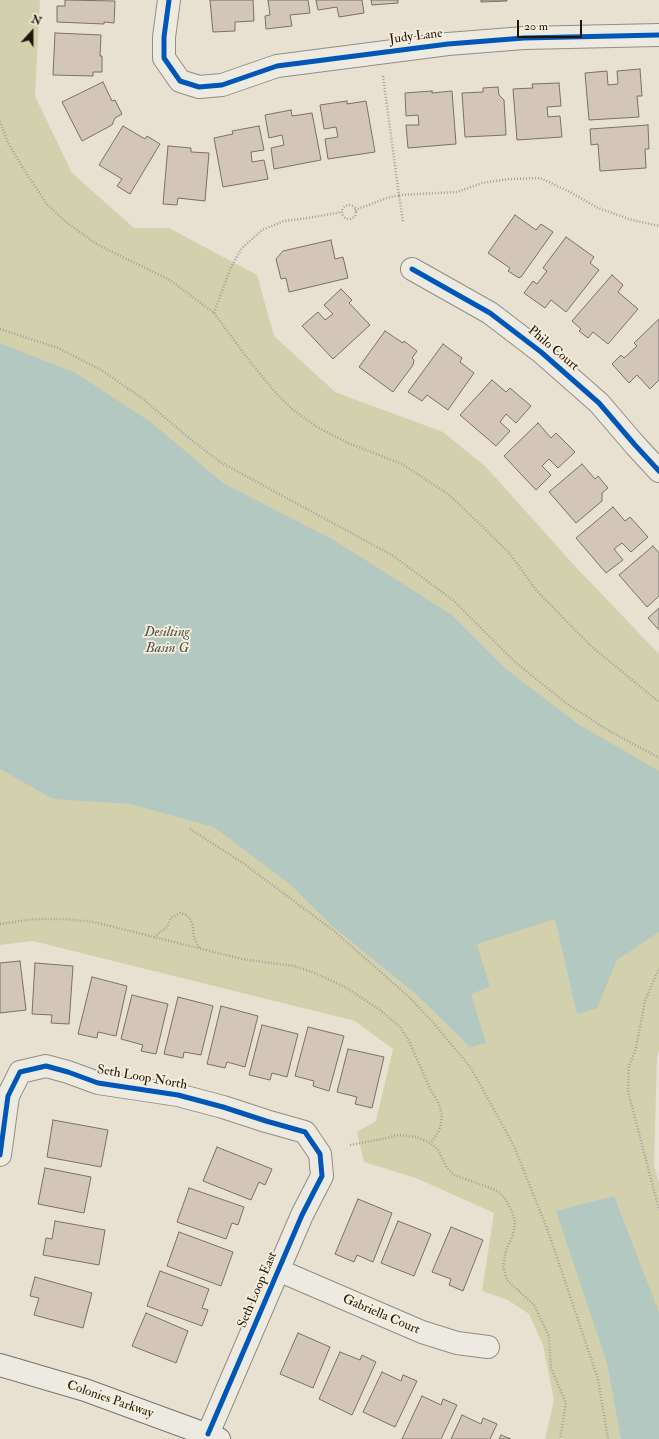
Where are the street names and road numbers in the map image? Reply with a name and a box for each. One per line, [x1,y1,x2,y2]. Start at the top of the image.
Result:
street label: Judy Lane [389,26,443,48]
street label: Philo Court [524,323,582,375]
street label: Seth Loop North [96,1062,188,1094]
street label: Seth Loop East [235,1250,281,1330]
street label: Gabriella Court [340,1292,422,1338]
street label: Colonies Parkway [65,1378,155,1422]

